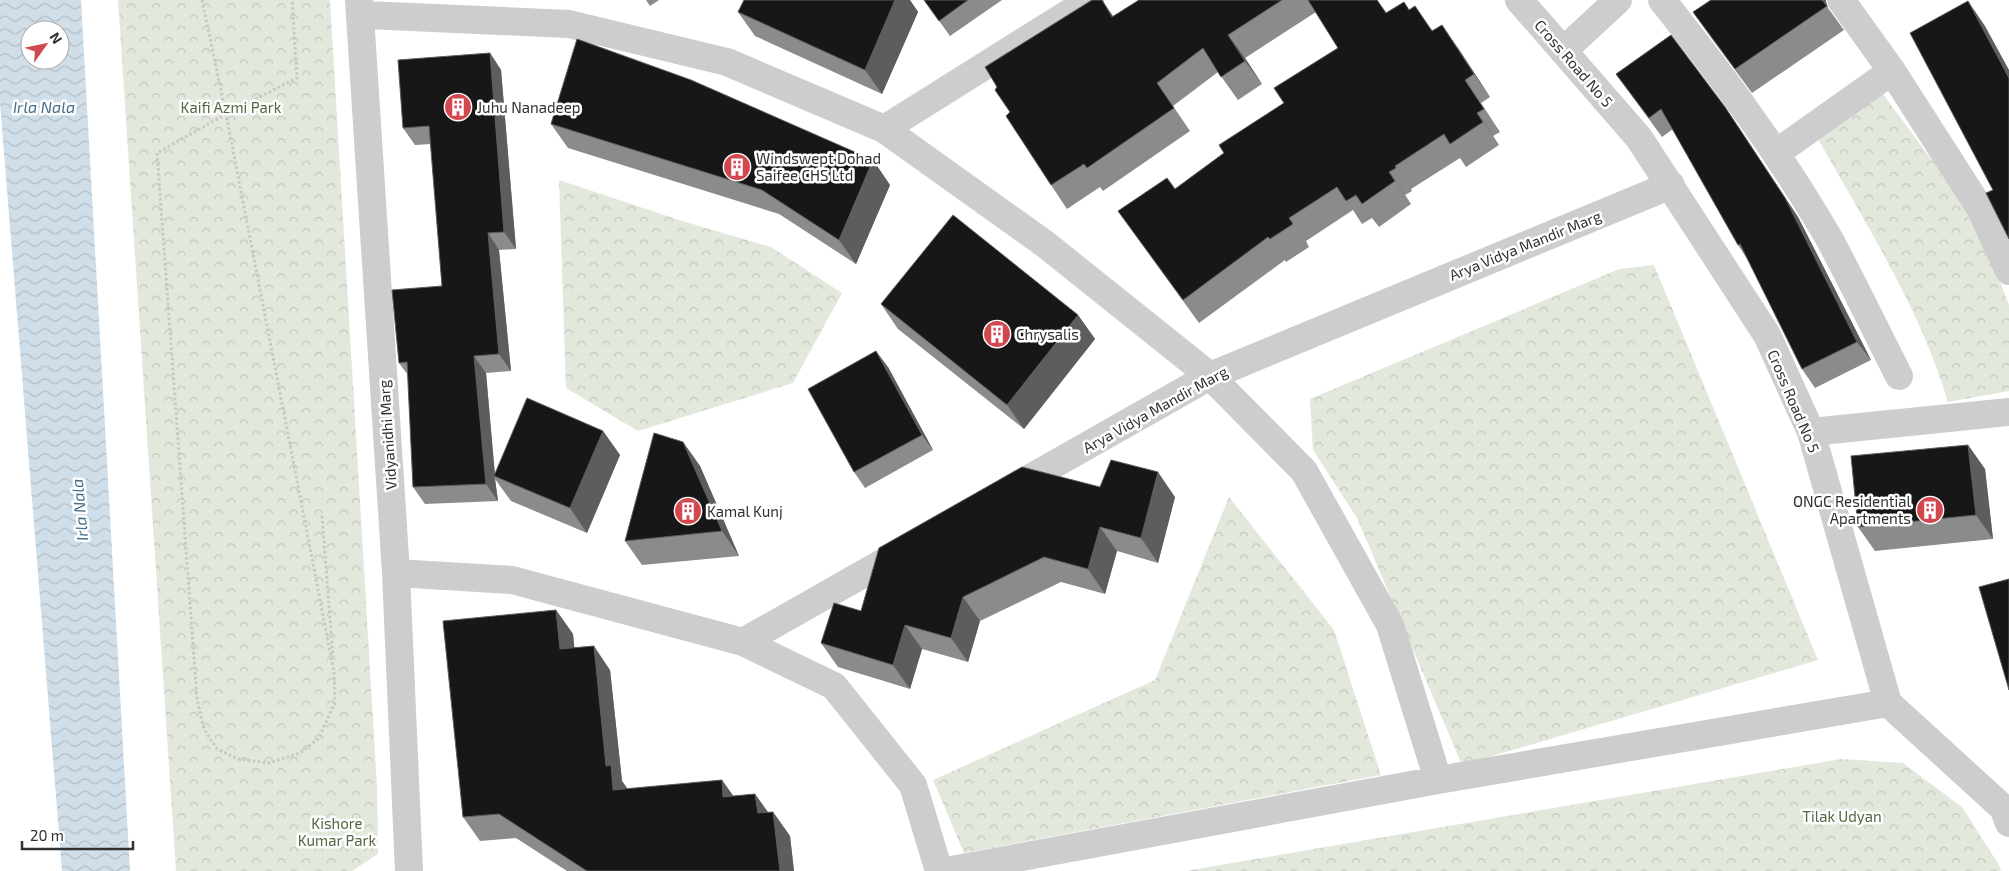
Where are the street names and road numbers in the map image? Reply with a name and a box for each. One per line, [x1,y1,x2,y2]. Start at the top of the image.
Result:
street label: Cross Road No 5 [1531,16,1617,110]
street label: Arya Vidya Mandir Marg [1446,206,1604,284]
street label: Cross Road No 5 [1764,347,1824,455]
street label: Arya Vidya Mandir Marg [1080,361,1231,456]
street label: Vidyanidhi Marg [374,379,400,491]

